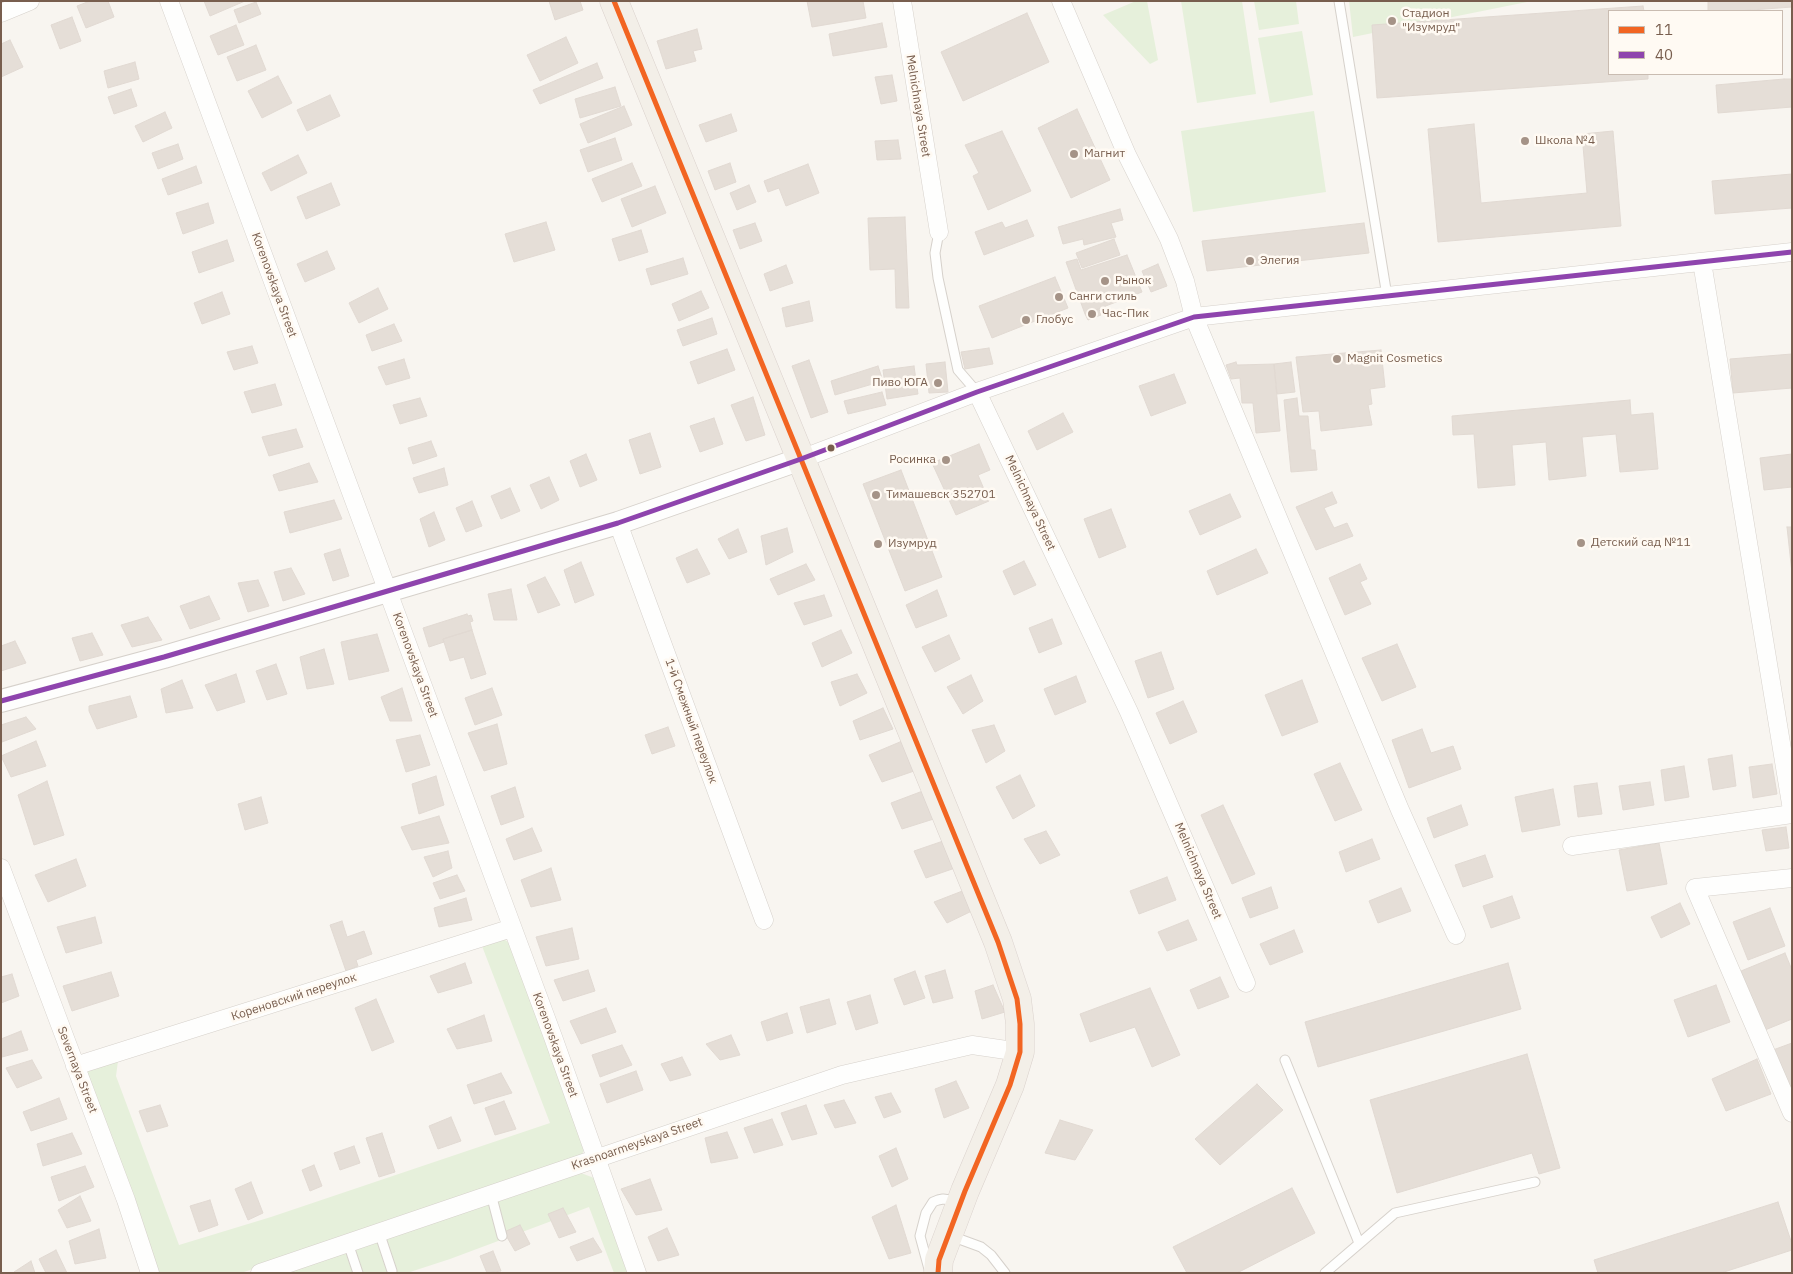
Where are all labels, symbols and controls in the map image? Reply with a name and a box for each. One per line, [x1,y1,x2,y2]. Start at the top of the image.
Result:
place label: Стадион "Изумруд" [1402,7,1460,35]
legend [1608,10,1783,75]
marker: Стадион "Изумруд" [1386,15,1398,27]
text: 11 [1655,20,1673,39]
text: 40 [1655,45,1673,64]
street label: Melnichnaya Street [903,54,933,158]
place label: Школа №4 [1535,134,1595,148]
marker: Школа №4 [1519,135,1531,147]
place label: Магнит [1084,147,1125,161]
marker: Магнит [1068,148,1080,160]
street label: Korenovskaya Street [248,231,300,339]
place label: Элегия [1260,254,1300,268]
marker: Элегия [1244,255,1256,267]
place label: Рынок [1115,274,1151,288]
marker: Рынок [1099,275,1111,287]
place label: Санги стиль [1069,290,1137,304]
marker: Санги стиль [1053,291,1065,303]
place label: Час-Пик [1102,307,1149,321]
marker: Час-Пик [1086,308,1098,320]
place label: Глобус [1036,313,1073,327]
marker: Глобус [1020,314,1032,326]
place label: Magnit Cosmetics [1347,352,1443,366]
marker: Magnit Cosmetics [1331,353,1343,365]
place label: Пиво ЮГА [872,376,928,390]
marker: Пиво ЮГА [932,377,944,389]
unlabelled marker [826,443,836,453]
place label: Росинка [889,453,936,467]
street label: Melnichnaya Street [1002,453,1058,553]
marker: Росинка [940,454,952,466]
place label: Тимашевск 352701 [886,488,996,502]
marker: Тимашевск 352701 [870,489,882,501]
place label: Детский сад №11 [1591,536,1691,550]
place label: Изумруд [888,537,937,551]
marker: Детский сад №11 [1575,537,1587,549]
marker: Изумруд [872,538,884,550]
street label: Korenovskaya Street [389,611,441,719]
street label: 1-й Смежный переулок [662,657,720,785]
street label: Melnichnaya Street [1171,821,1225,921]
street label: Кореновский переулок [230,970,358,1024]
street label: Korenovskaya Street [529,991,581,1099]
street label: Severnaya Street [54,1025,100,1115]
street label: Krasnoarmeyskaya Street [570,1115,704,1173]

